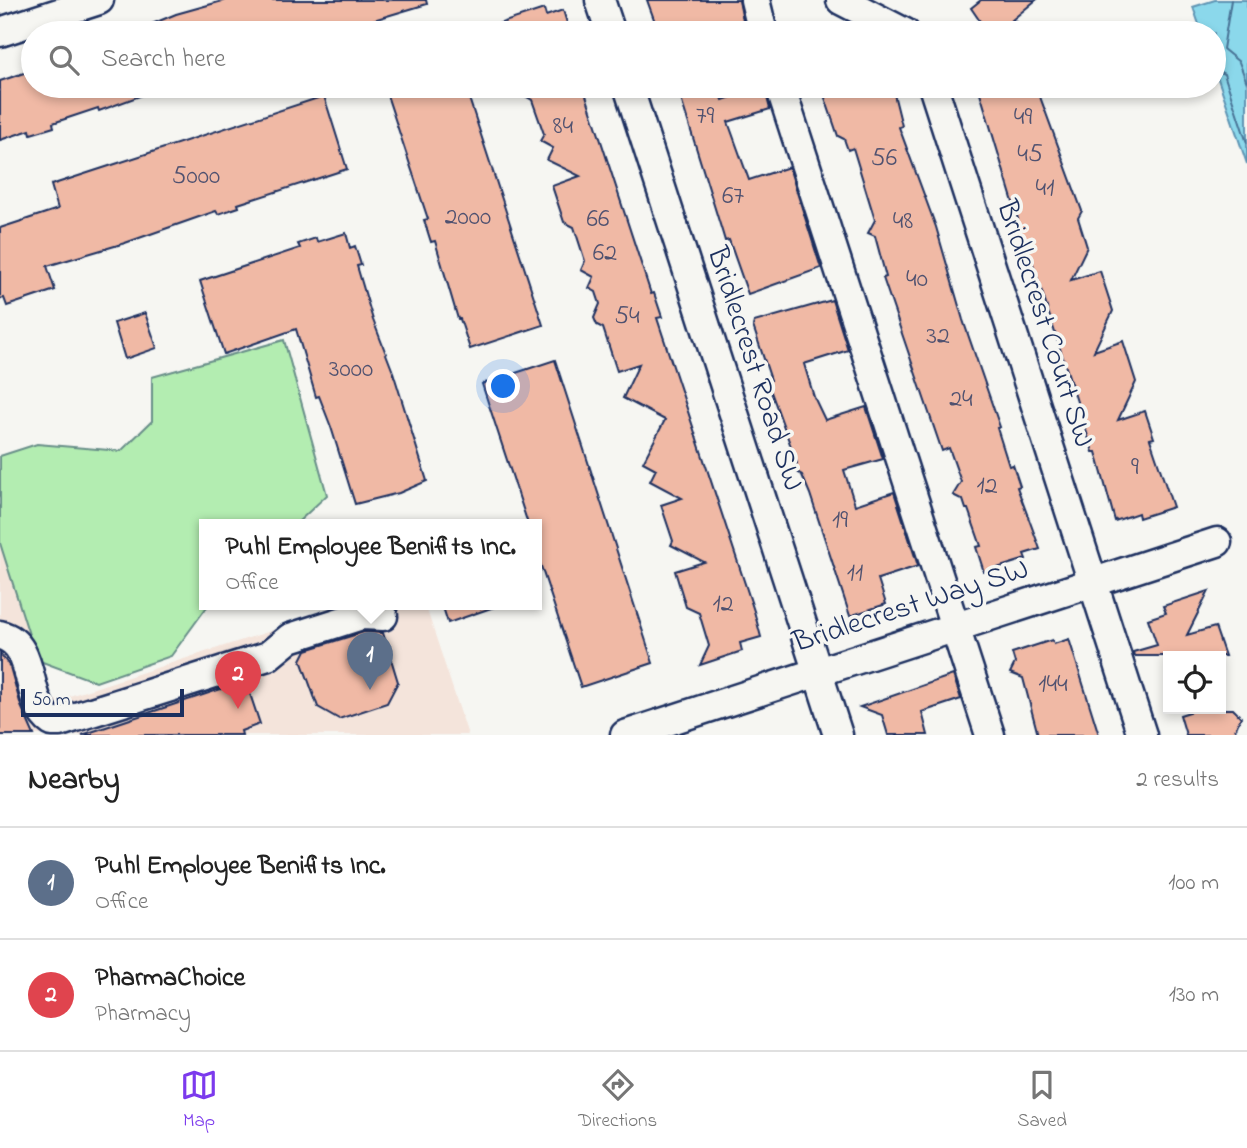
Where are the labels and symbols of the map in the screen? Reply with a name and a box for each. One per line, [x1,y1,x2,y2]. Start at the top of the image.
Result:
house number: 79 [696,98,714,136]
house number: 49 [1014,99,1032,137]
house number: 84 [553,108,574,146]
house number: 45 [1017,136,1043,174]
house number: 56 [871,140,897,178]
house number: 5000 [172,158,220,196]
house number: 41 [1036,170,1054,208]
house number: 67 [722,178,744,216]
street label: Bridlecrest Court SW [983,194,1105,453]
house number: 2000 [445,199,491,237]
house number: 66 [587,201,609,239]
house number: 48 [893,203,913,241]
house number: 62 [593,235,617,273]
street label: Bridlecrest Road SW [693,240,814,497]
house number: 40 [906,261,928,299]
house number: 54 [614,298,640,336]
house number: 32 [926,318,950,356]
house number: 3000 [329,351,373,389]
your location [486,369,520,403]
house number: 24 [949,381,973,419]
house number: 9 [1131,449,1139,487]
house number: 12 [976,468,998,506]
house number: 19 [832,502,848,540]
street label: Bridlecrest Way SW [787,548,1034,666]
house number: 11 [847,555,863,593]
house number: 12 [712,586,734,624]
pin: 1 [347,632,393,690]
pin: 2 [215,651,261,709]
house number: 144 [1038,666,1068,704]
scale bar [21,686,184,718]

